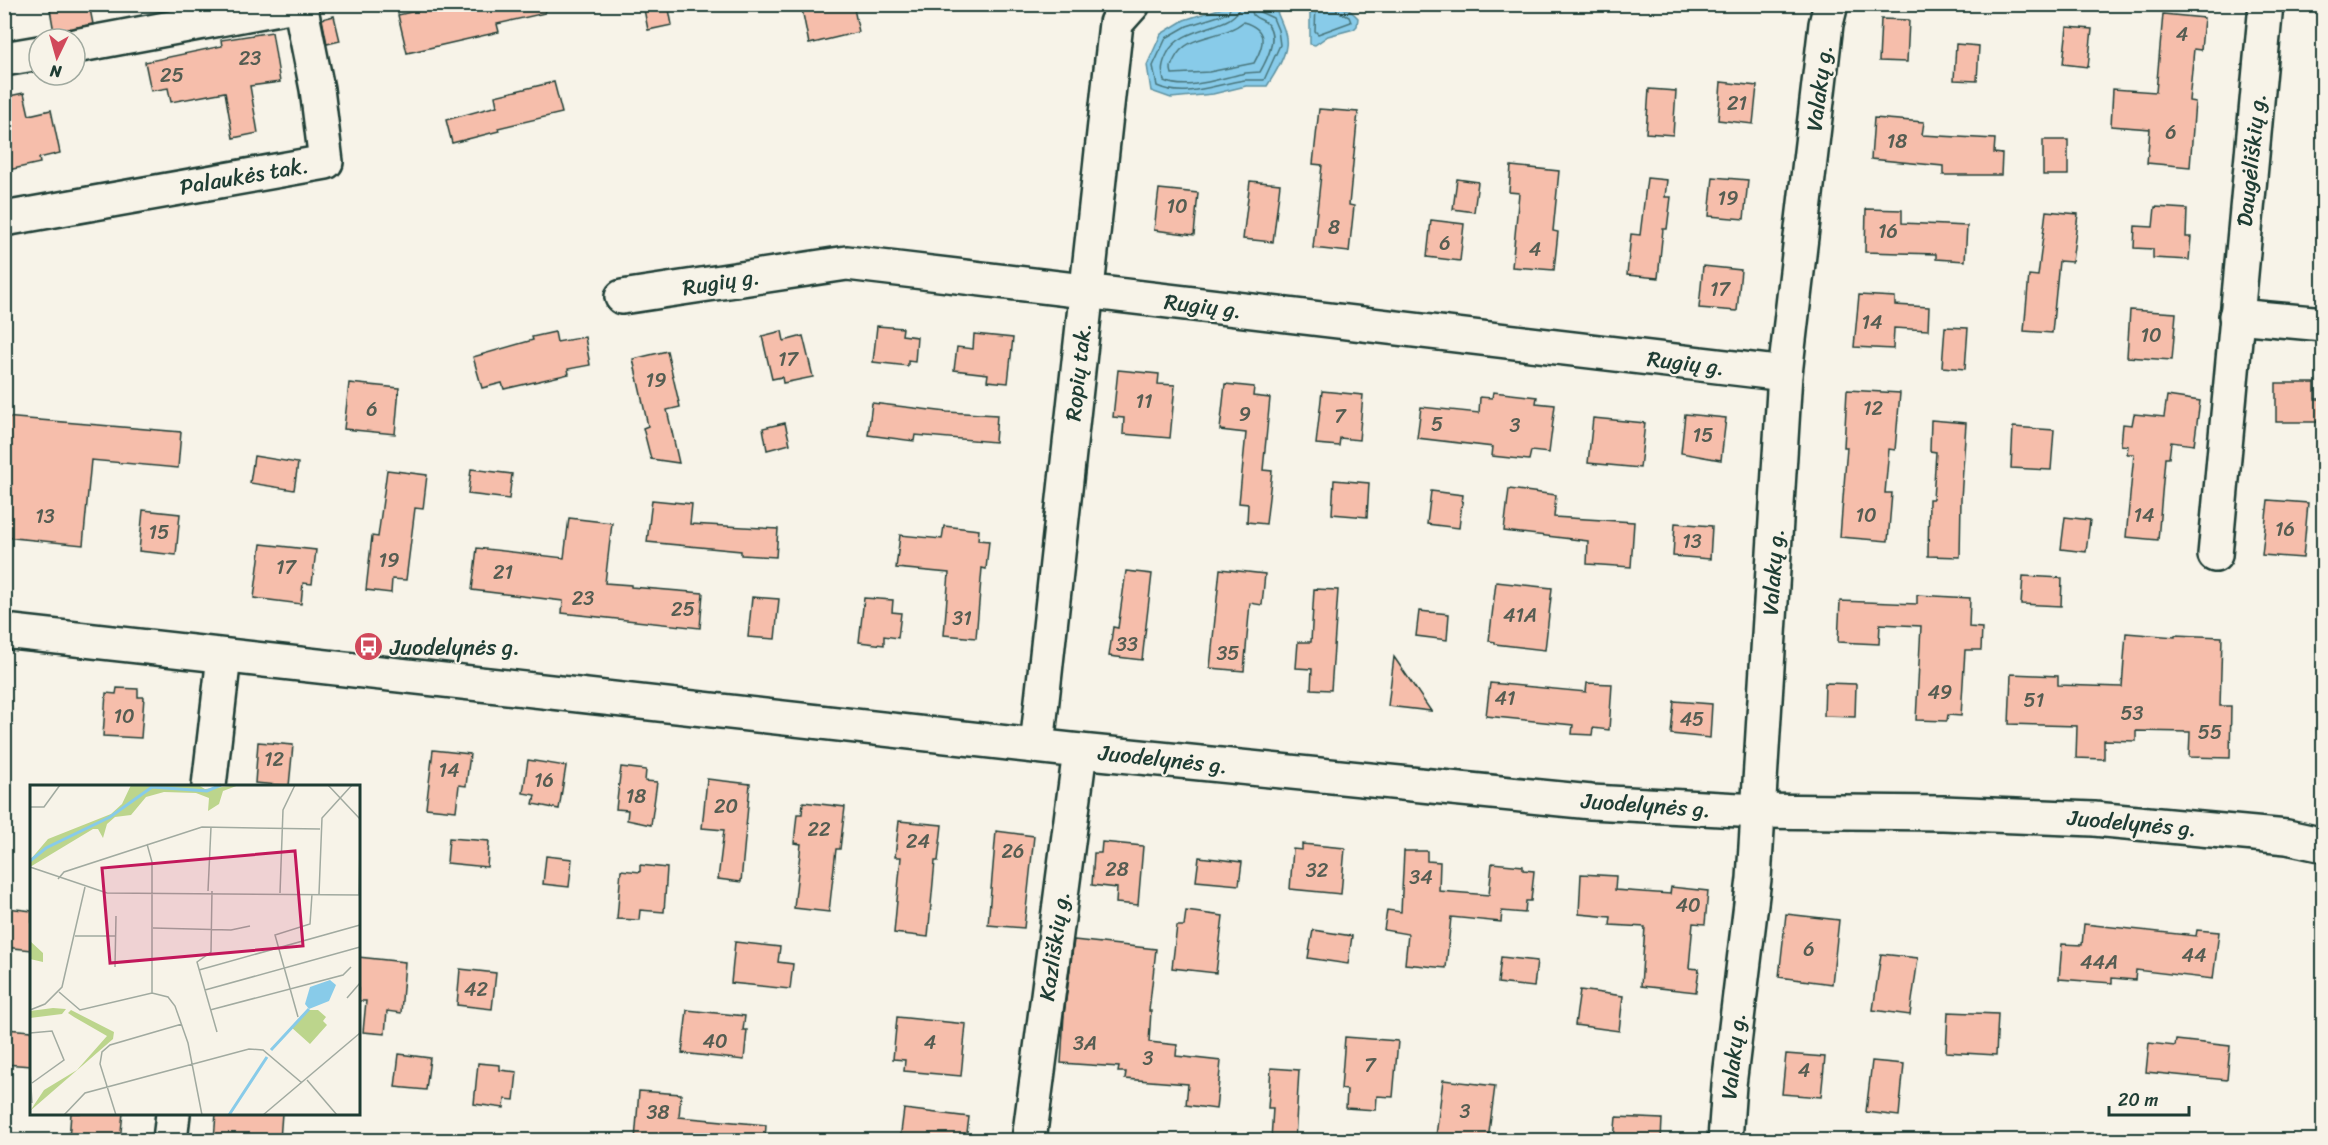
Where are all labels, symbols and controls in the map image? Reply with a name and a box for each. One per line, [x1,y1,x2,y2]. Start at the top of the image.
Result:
house number: 4 [2176,17,2188,52]
north arrow [27,27,87,87]
house number: 23 [239,41,261,76]
street label: Valakų g. [1794,43,1844,133]
text: N [48,56,64,86]
house number: 25 [160,58,184,93]
house number: 21 [1727,86,1747,121]
street label: Daugėliškių g. [2225,91,2277,229]
house number: 6 [2165,115,2177,150]
house number: 18 [1887,124,1907,159]
street label: Palaukės tak. [176,145,312,207]
house number: 19 [1718,181,1738,216]
house number: 10 [1166,189,1188,224]
house number: 8 [1328,210,1340,245]
house number: 16 [1878,214,1898,249]
house number: 6 [1439,226,1451,261]
house number: 4 [1529,232,1541,267]
street label: Rugių g. [680,257,762,307]
house number: 17 [1710,272,1732,307]
street label: Rugių g. [1162,282,1244,330]
house number: 14 [1861,305,1883,340]
house number: 10 [2140,318,2162,353]
street label: Ropių tak. [1053,321,1103,423]
street label: Rugių g. [1645,339,1727,387]
house number: 17 [778,342,800,377]
house number: 19 [646,363,666,398]
house number: 11 [1135,384,1153,419]
house number: 12 [1863,391,1884,426]
house number: 6 [366,392,378,427]
house number: 9 [1239,397,1251,432]
house number: 7 [1334,399,1347,434]
house number: 5 [1431,407,1443,442]
house number: 3 [1510,408,1521,443]
house number: 15 [1693,418,1713,453]
house number: 10 [1855,498,1877,533]
house number: 14 [2133,498,2155,533]
house number: 13 [35,499,55,534]
house number: 16 [2275,512,2295,547]
house number: 15 [149,515,169,550]
house number: 13 [1682,524,1702,559]
street label: Valakų g. [1751,527,1795,617]
house number: 19 [379,543,399,578]
house number: 17 [276,550,298,585]
house number: 21 [493,555,513,590]
house number: 23 [572,581,594,616]
house number: 25 [671,592,695,627]
house number: 41A [1503,598,1537,633]
house number: 31 [952,601,972,636]
house number: 33 [1116,627,1138,662]
place label: Juodelynės g. [389,628,520,667]
bus stop icon: Juodelynės g. [353,631,385,663]
house number: 35 [1216,636,1240,671]
house number: 49 [1928,675,1952,710]
house number: 41 [1494,681,1516,716]
house number: 51 [2024,683,2044,718]
house number: 53 [2120,696,2144,731]
house number: 10 [113,699,135,734]
house number: 45 [1680,702,1704,737]
house number: 55 [2198,715,2222,750]
street label: Juodelynės g. [1095,733,1230,785]
house number: 12 [264,742,285,777]
house number: 14 [438,753,460,788]
house number: 16 [534,763,554,798]
house number: 18 [626,779,646,814]
street label: Juodelynės g. [1579,781,1712,829]
inset map [30,785,360,1115]
house number: 20 [714,789,738,824]
street label: Juodelynės g. [2065,798,2198,848]
house number: 22 [807,812,831,847]
house number: 24 [906,824,930,859]
house number: 26 [1002,834,1024,869]
house number: 28 [1105,852,1129,887]
house number: 32 [1306,853,1329,888]
house number: 34 [1409,860,1433,895]
house number: 40 [1675,888,1701,923]
street label: Kazliškių g. [1027,889,1081,1003]
house number: 6 [1803,932,1815,967]
house number: 44 [2182,938,2207,973]
house number: 44A [2080,945,2118,980]
house number: 42 [464,972,488,1007]
street label: Valakų g. [1709,1011,1757,1101]
house number: 40 [702,1024,728,1059]
house number: 4 [924,1025,936,1060]
house number: 3A [1073,1026,1097,1061]
house number: 3 [1143,1041,1154,1076]
house number: 7 [1364,1048,1377,1083]
house number: 4 [1798,1053,1810,1088]
scale bar [2109,1079,2188,1117]
text: 20 m [2118,1084,2158,1116]
house number: 3 [1460,1094,1471,1129]
house number: 38 [646,1095,670,1130]

